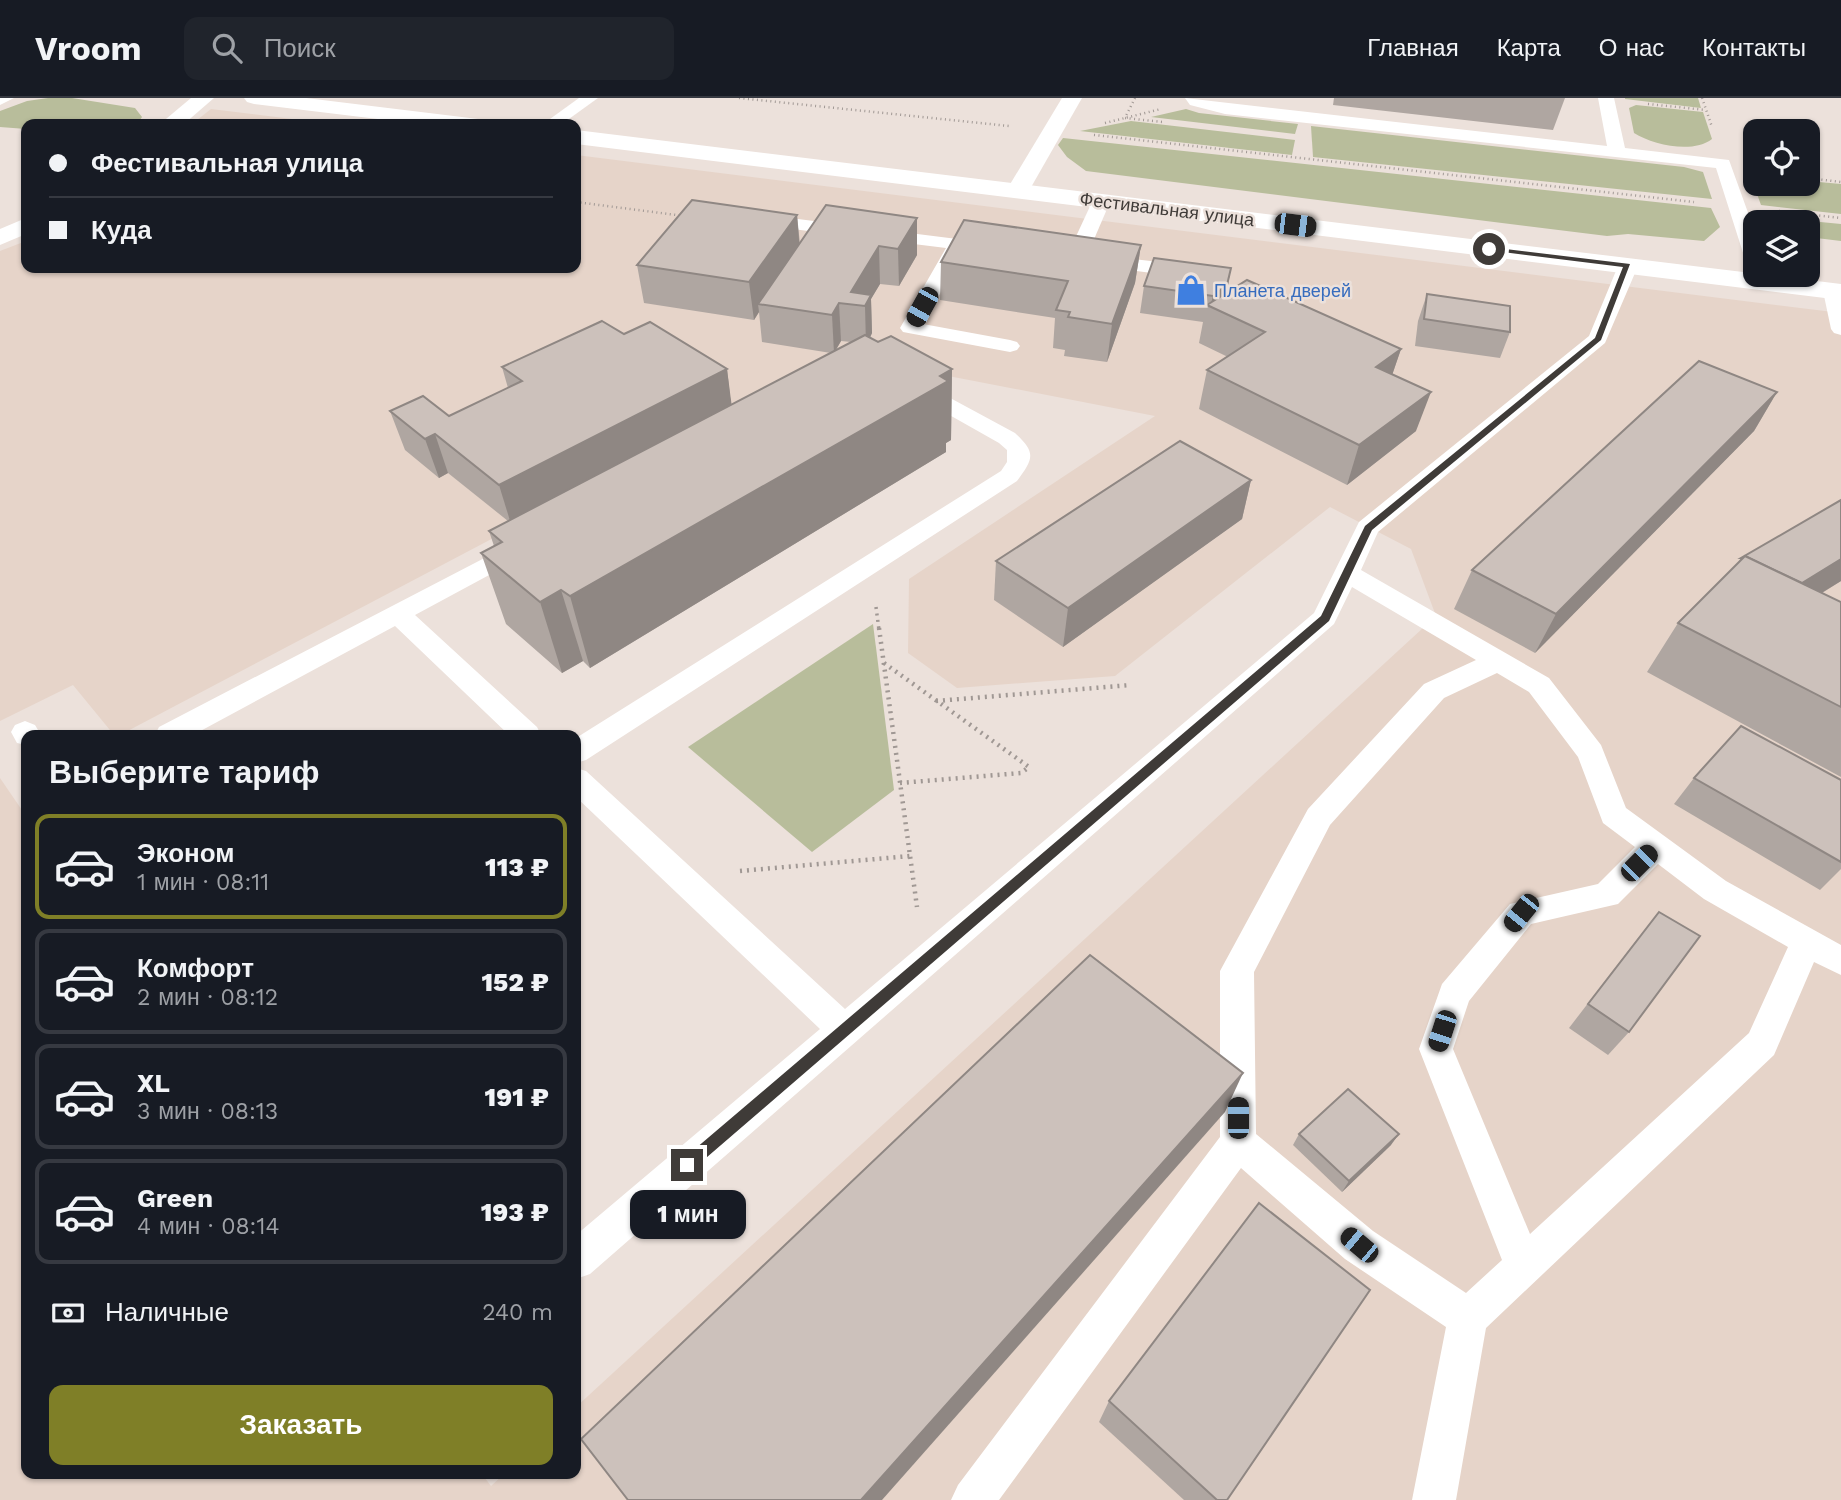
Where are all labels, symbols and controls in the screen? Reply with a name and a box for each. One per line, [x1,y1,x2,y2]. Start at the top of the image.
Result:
search box [184,17,674,80]
text: Vroom [35,29,142,68]
icon: search [208,29,246,67]
text: Поиск [264,33,336,63]
text: Главная [1367,34,1459,62]
text: Карта [1497,34,1561,62]
text: О нас [1599,34,1664,62]
text: Контакты [1702,34,1806,62]
map controls [1743,119,1820,287]
button: locate [1743,119,1820,196]
text: Фестивальная улица [91,148,363,178]
street label: Фестивальная улица [1079,188,1256,230]
button: layers [1743,210,1820,287]
car [1273,212,1318,238]
text: Куда [91,215,152,245]
route start [1473,233,1505,265]
shop icon: Планета дверей [1174,273,1208,307]
place label: Планета дверей [1214,280,1351,301]
car [903,284,942,330]
text: Выберите тариф [49,753,320,791]
icon: car [53,835,116,898]
text: Эконом [137,838,235,868]
car [1617,841,1662,885]
text: 113 ₽ [485,852,549,882]
text: 1 мин · 08:11 [137,869,269,896]
car [1500,890,1543,936]
icon: car [53,950,116,1013]
text: Комфорт [137,953,254,983]
text: 152 ₽ [481,967,549,997]
text: 2 мин · 08:12 [137,984,278,1011]
car [1426,1008,1459,1054]
icon: car [53,1065,116,1128]
text: XL [137,1068,170,1098]
text: 191 ₽ [485,1082,549,1112]
car [1228,1097,1249,1139]
text: 3 мин · 08:13 [137,1098,278,1125]
route end [671,1149,703,1181]
icon: car [53,1180,116,1243]
text: Green [137,1183,213,1213]
callout: 1 мин [629,1190,745,1238]
text: 193 ₽ [481,1197,549,1227]
text: 1 мин [657,1201,719,1228]
text: 4 мин · 08:14 [137,1213,279,1240]
car [1337,1223,1382,1267]
icon: cash [49,1294,87,1332]
text: Наличные [105,1297,229,1327]
text: 240 m [482,1299,553,1326]
button: Заказать [49,1385,553,1465]

